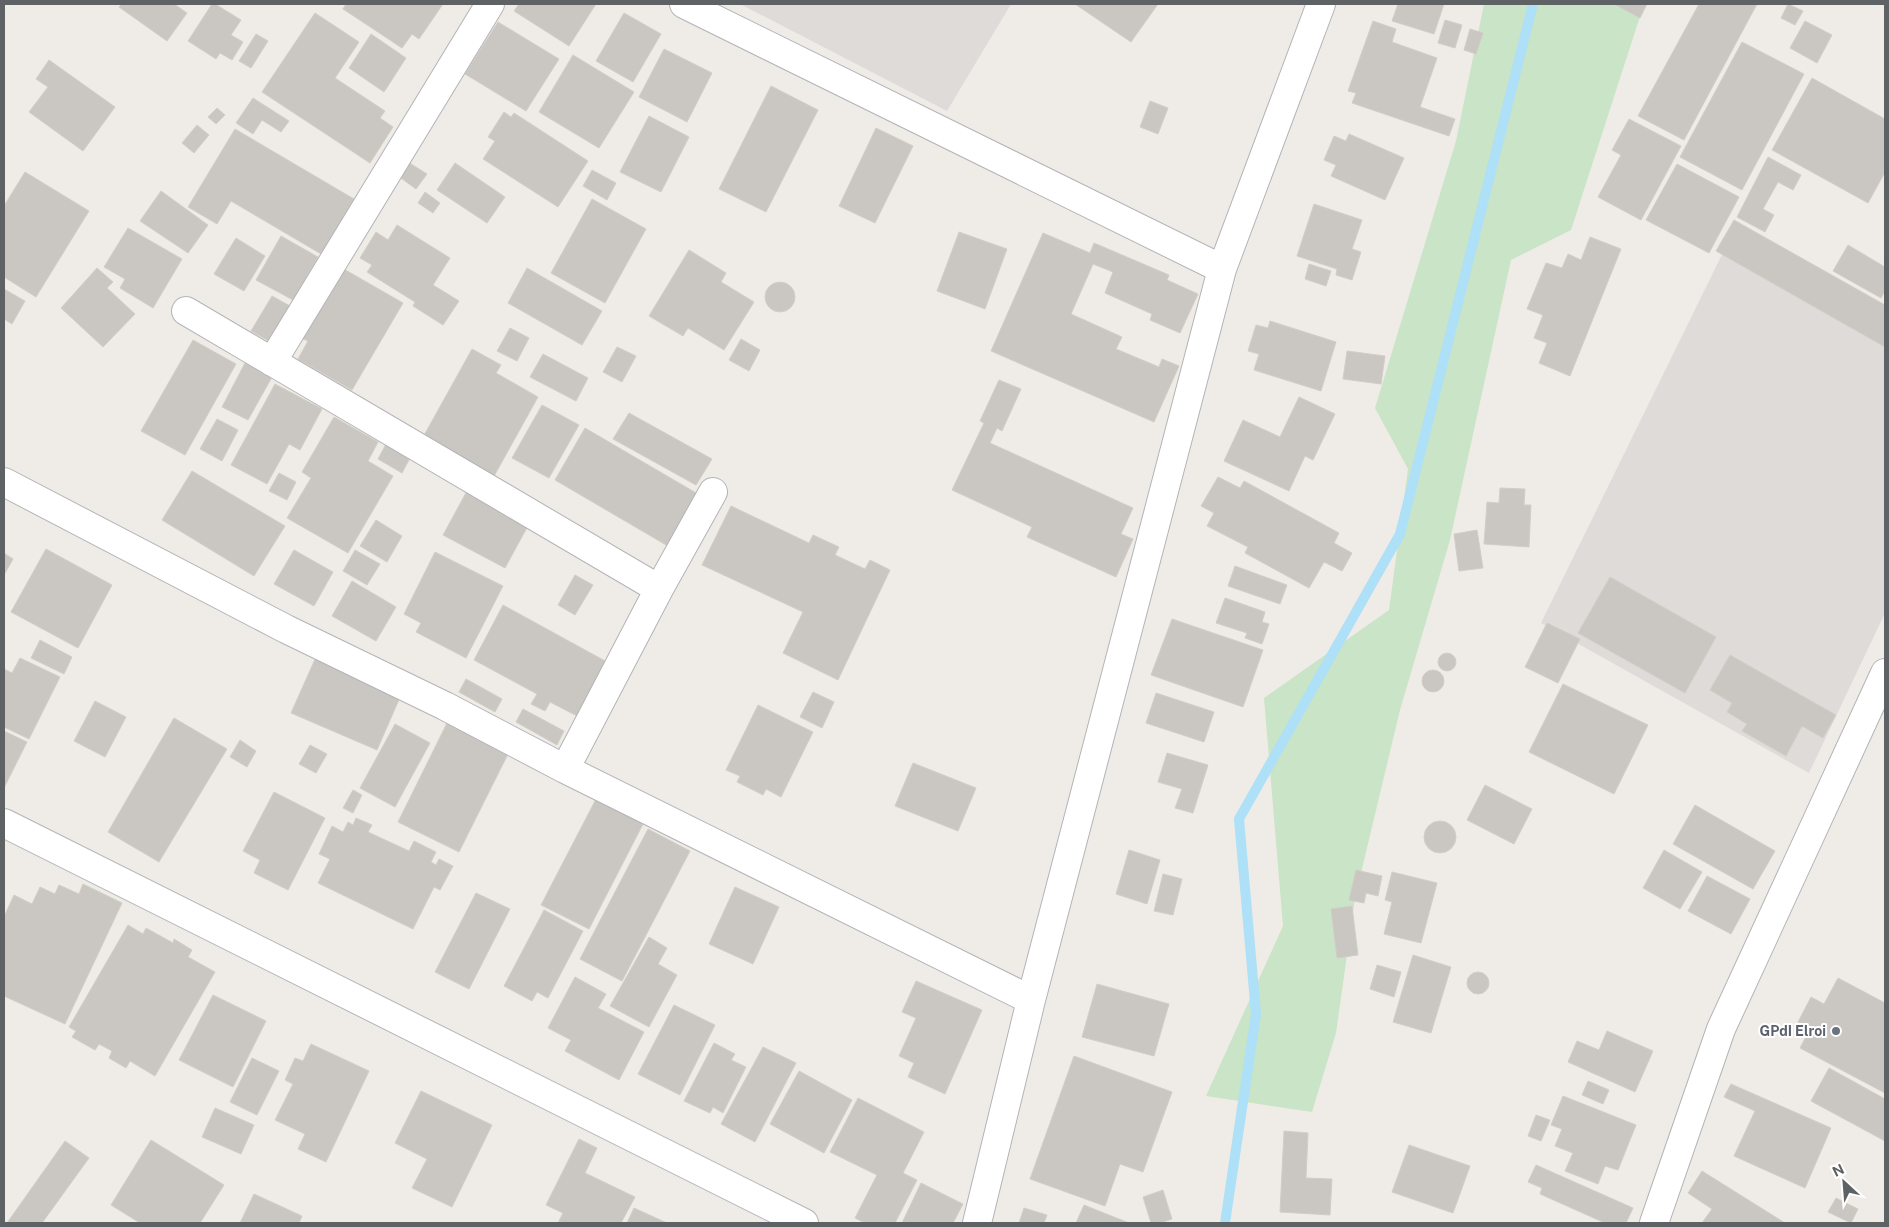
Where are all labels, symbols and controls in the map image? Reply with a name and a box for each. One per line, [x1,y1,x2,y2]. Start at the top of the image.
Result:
place label: GPdI Elroi [1760,1023,1826,1039]
marker: GPdI Elroi [1830,1025,1842,1037]
north arrow [1819,1157,1869,1207]
text: N [1830,1161,1847,1180]

